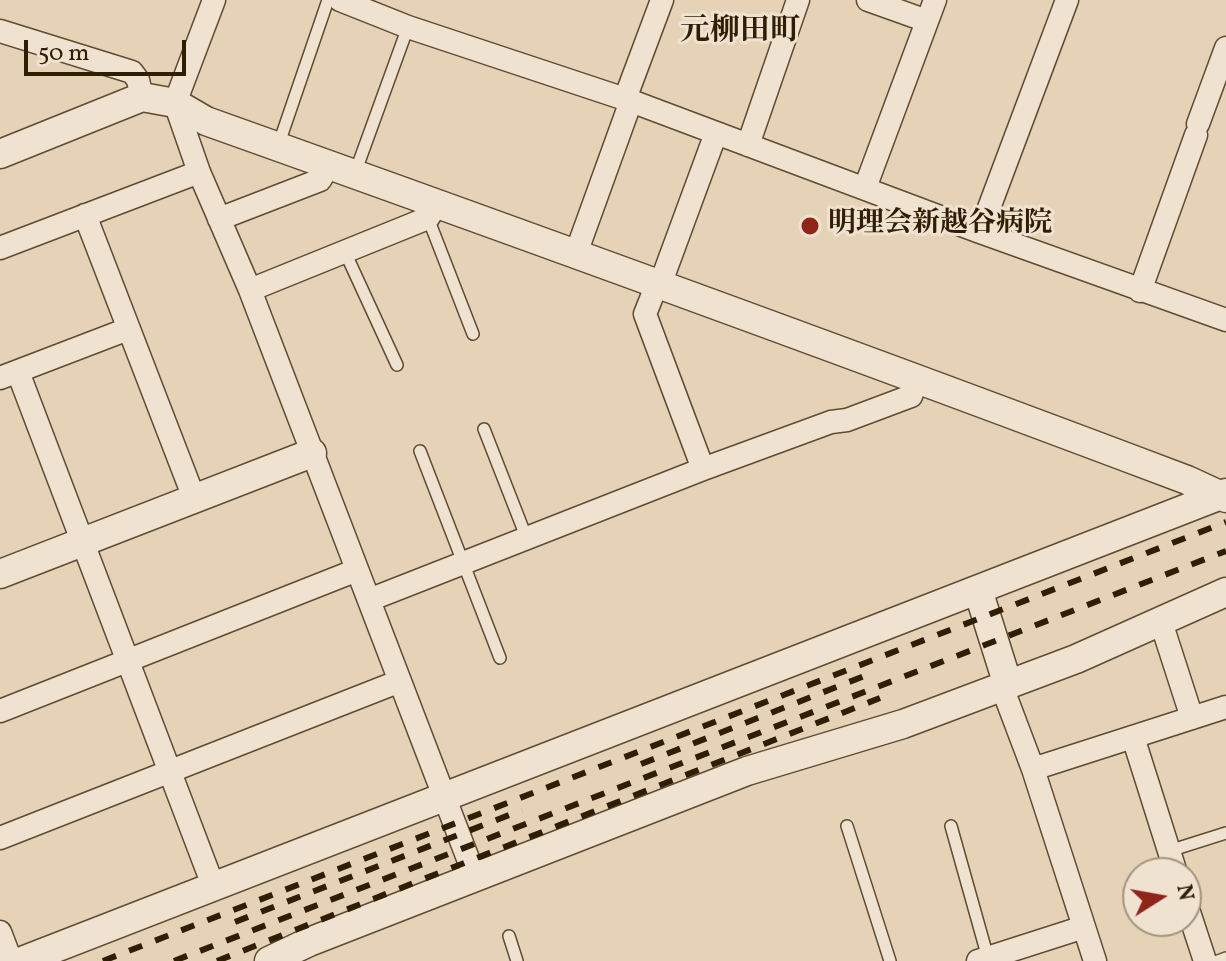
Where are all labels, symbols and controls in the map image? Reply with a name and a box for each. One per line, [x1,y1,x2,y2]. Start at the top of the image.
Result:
district label: 元柳田町 [680,15,800,51]
scale bar [28,24,190,74]
text: 50 m [38,37,90,71]
place label: 明理会新越谷病院 [828,209,1052,243]
marker: 明理会新越谷病院 [799,215,821,237]
north arrow [1122,857,1202,937]
text: N [1167,882,1201,904]

